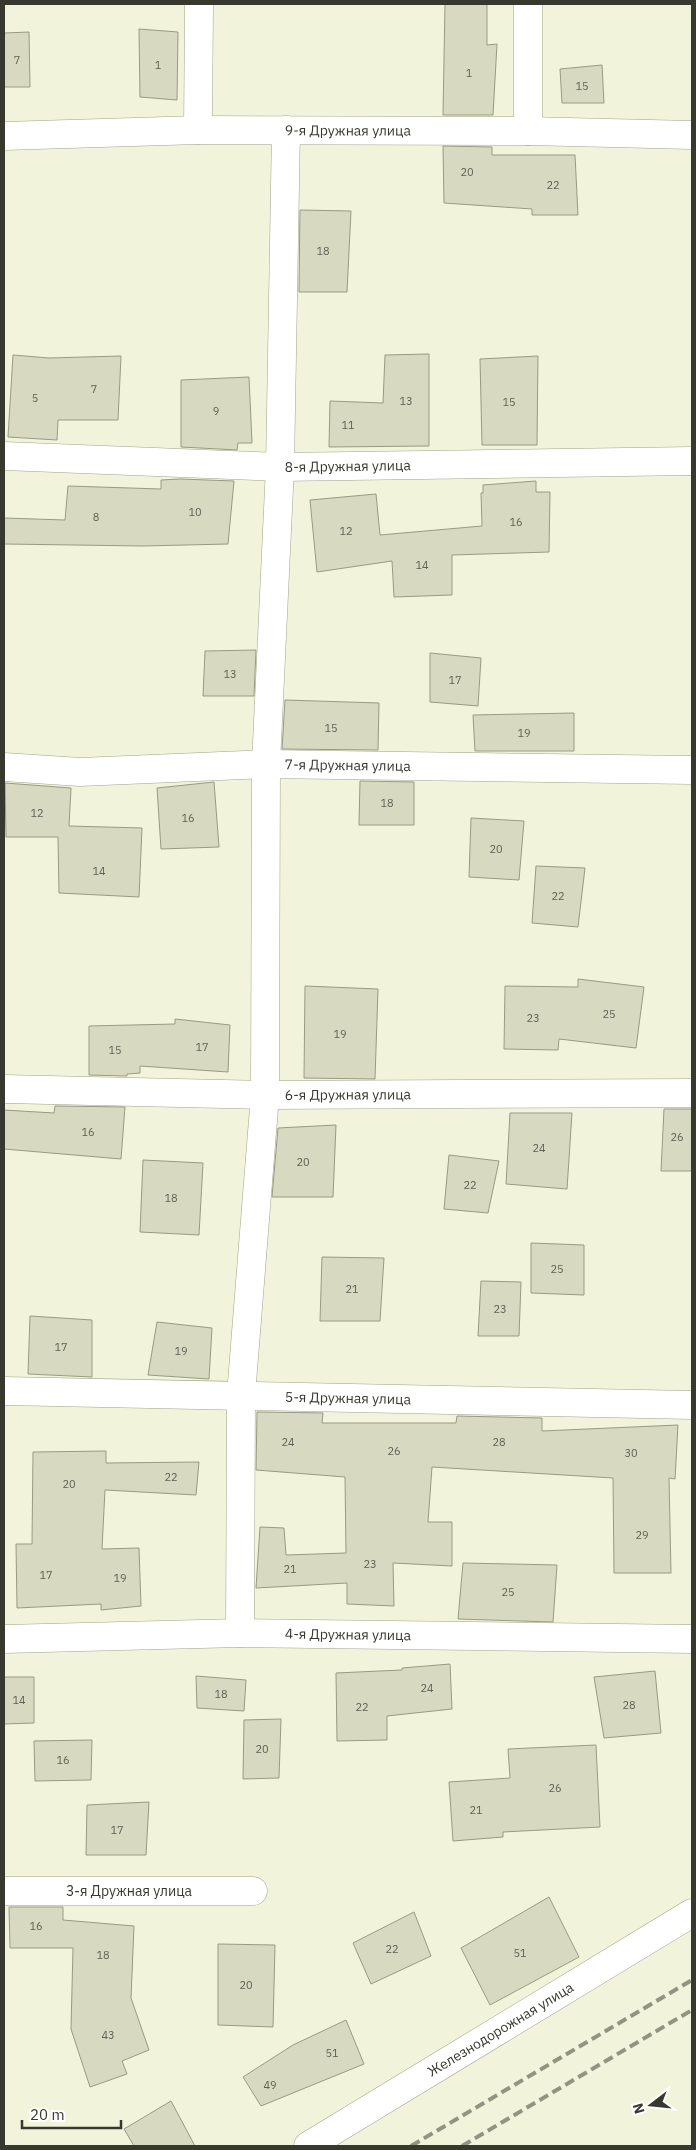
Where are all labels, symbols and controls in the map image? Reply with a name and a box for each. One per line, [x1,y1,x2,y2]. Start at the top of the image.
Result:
house number: 7 [14,53,20,67]
house number: 1 [155,58,162,72]
house number: 1 [466,66,473,80]
house number: 15 [575,79,589,93]
street label: 9-я Дружная улица [285,121,412,140]
house number: 20 [460,165,474,179]
house number: 22 [546,178,560,192]
house number: 18 [316,244,330,258]
house number: 7 [91,382,97,396]
house number: 5 [32,391,38,405]
house number: 13 [399,394,413,408]
house number: 15 [502,395,516,409]
house number: 9 [213,404,219,418]
house number: 11 [341,418,355,432]
street label: 8-я Дружная улица [285,456,411,476]
house number: 10 [188,505,202,519]
house number: 8 [93,510,99,524]
house number: 16 [509,515,523,529]
house number: 12 [339,524,353,538]
house number: 14 [415,558,429,572]
house number: 13 [223,667,237,681]
house number: 17 [448,673,462,687]
house number: 15 [324,721,338,735]
house number: 19 [517,726,531,740]
street label: 7-я Дружная улица [284,755,411,775]
house number: 18 [380,796,394,810]
house number: 12 [30,806,44,820]
house number: 16 [181,811,195,825]
house number: 20 [489,842,503,856]
house number: 14 [92,864,106,878]
house number: 22 [551,889,565,903]
house number: 25 [602,1007,616,1021]
house number: 23 [526,1011,540,1025]
house number: 19 [333,1027,347,1041]
house number: 17 [195,1040,209,1054]
house number: 15 [108,1043,122,1057]
street label: 6-я Дружная улица [285,1085,412,1104]
house number: 16 [81,1125,95,1139]
house number: 26 [670,1130,684,1144]
house number: 24 [532,1141,546,1155]
house number: 20 [296,1155,310,1169]
house number: 22 [463,1178,477,1192]
house number: 18 [164,1191,178,1205]
house number: 25 [550,1262,564,1276]
house number: 21 [345,1282,359,1296]
house number: 23 [493,1302,507,1316]
house number: 17 [54,1340,68,1354]
house number: 19 [174,1344,188,1358]
street label: 5-я Дружная улица [285,1388,412,1408]
house number: 24 [281,1435,295,1449]
house number: 28 [492,1435,506,1449]
house number: 26 [387,1444,401,1458]
house number: 30 [624,1446,638,1460]
house number: 22 [164,1470,178,1484]
house number: 20 [62,1477,76,1491]
house number: 29 [635,1528,649,1542]
house number: 23 [363,1557,377,1571]
house number: 21 [283,1562,297,1576]
house number: 17 [39,1568,53,1582]
house number: 19 [113,1571,127,1585]
house number: 25 [501,1585,515,1599]
street label: 4-я Дружная улица [285,1625,412,1644]
house number: 24 [420,1681,434,1695]
house number: 18 [214,1687,228,1701]
house number: 14 [12,1693,26,1707]
house number: 28 [622,1698,636,1712]
house number: 22 [355,1700,369,1714]
house number: 20 [255,1742,269,1756]
house number: 16 [56,1753,70,1767]
house number: 26 [548,1781,562,1795]
house number: 21 [469,1803,483,1817]
house number: 17 [110,1823,124,1837]
street label: 3-я Дружная улица [66,1882,193,1900]
house number: 16 [29,1919,43,1933]
house number: 22 [385,1942,399,1956]
house number: 51 [513,1946,527,1960]
house number: 18 [96,1948,110,1962]
house number: 20 [239,1978,253,1992]
street label: Железнодорожная улица [424,1978,577,2080]
house number: 43 [101,2028,115,2042]
house number: 51 [325,2046,339,2060]
house number: 49 [263,2078,277,2092]
north arrow [626,2080,676,2130]
scale bar [22,2098,121,2130]
text: N [628,2101,649,2116]
text: 20 m [30,2105,65,2124]

